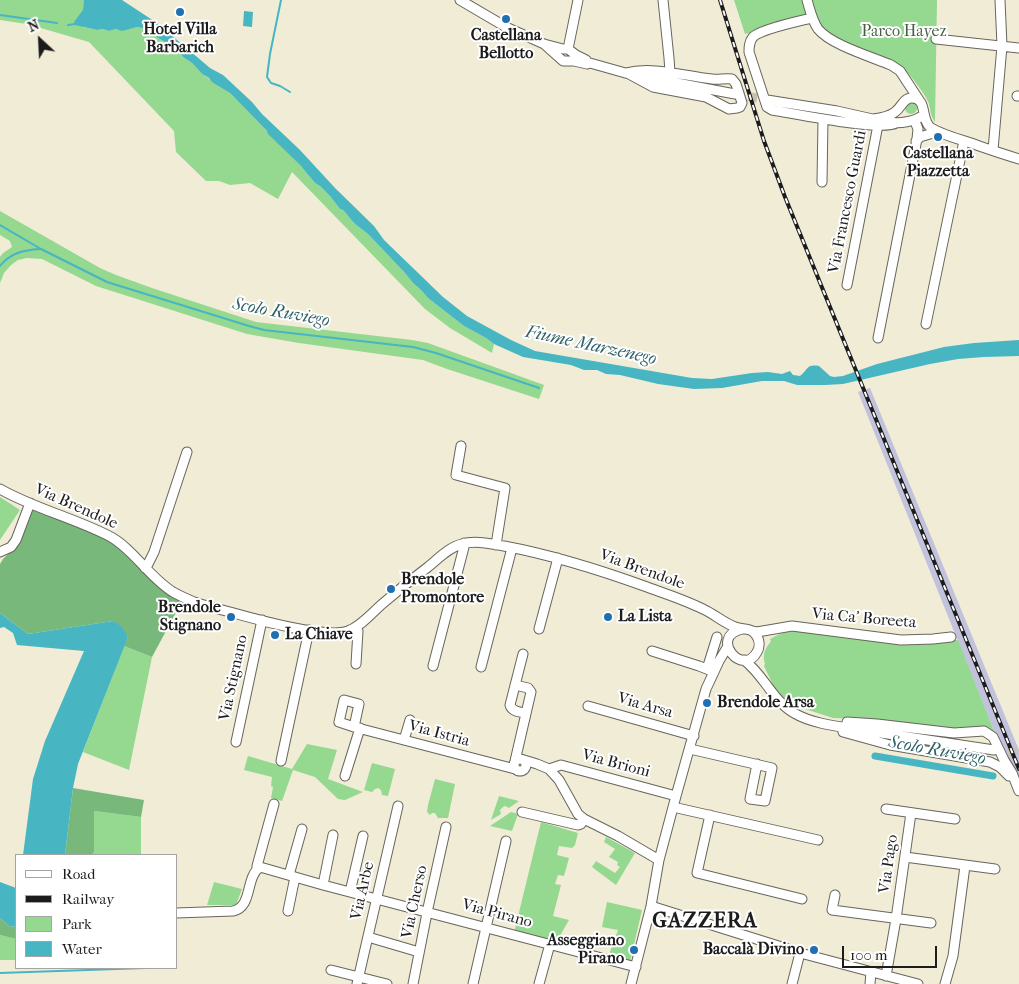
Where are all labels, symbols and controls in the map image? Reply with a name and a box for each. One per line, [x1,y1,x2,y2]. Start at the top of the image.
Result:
marker: Hotel Villa Barbarich [174,6,186,18]
marker: Castellana Bellotto [500,13,512,25]
north arrow [15,15,65,65]
text: N [25,16,42,36]
place label: Hotel Villa Barbarich [143,20,217,58]
park label: Parco Hayez [861,22,947,42]
place label: Castellana Bellotto [471,26,541,64]
street label: Via Francesco Guardi [825,129,871,275]
marker: Castellana Piazzetta [932,131,944,143]
place label: Castellana Piazzetta [903,144,973,182]
water label: Scolo Ruviego [231,294,331,332]
water label: Fiume Marzenego [524,322,658,370]
street label: Via Brendole [31,480,121,534]
street label: Via Brendole [597,546,687,594]
place label: Brendole Promontore [401,570,484,608]
marker: Brendole Promontore [385,583,397,595]
place label: Brendole Stignano [158,598,221,636]
street label: Via Ca' Boreeta [811,605,917,633]
place label: La Lista [618,607,672,627]
marker: Brendole Stignano [225,611,237,623]
marker: La Lista [602,611,614,623]
place label: La Chiave [285,625,353,645]
marker: La Chiave [269,629,281,641]
street label: Via Stignano [216,633,252,723]
street label: Via Arsa [615,689,675,723]
place label: Brendole Arsa [717,693,814,713]
marker: Brendole Arsa [701,697,713,709]
street label: Via Istria [406,717,472,751]
water label: Scolo Ruviego [887,732,987,770]
street label: Via Brioni [580,746,652,782]
street label: Via Pago [875,833,903,895]
legend [15,854,178,969]
street label: Via Arbe [347,860,379,922]
street label: Via Cherso [398,864,432,940]
text: Road [62,865,95,883]
text: Railway [62,890,114,908]
street label: Via Pirano [460,895,534,933]
district label: GAZZERA [651,909,759,935]
text: Park [62,915,92,933]
place label: Asseggiano Pirano [547,931,624,969]
scale bar [844,936,939,968]
text: Water [62,940,102,958]
place label: Baccalà Divino [703,940,804,960]
marker: Asseggiano Pirano [628,944,640,956]
marker: Baccalà Divino [808,944,820,956]
text: 100 m [850,946,888,964]

